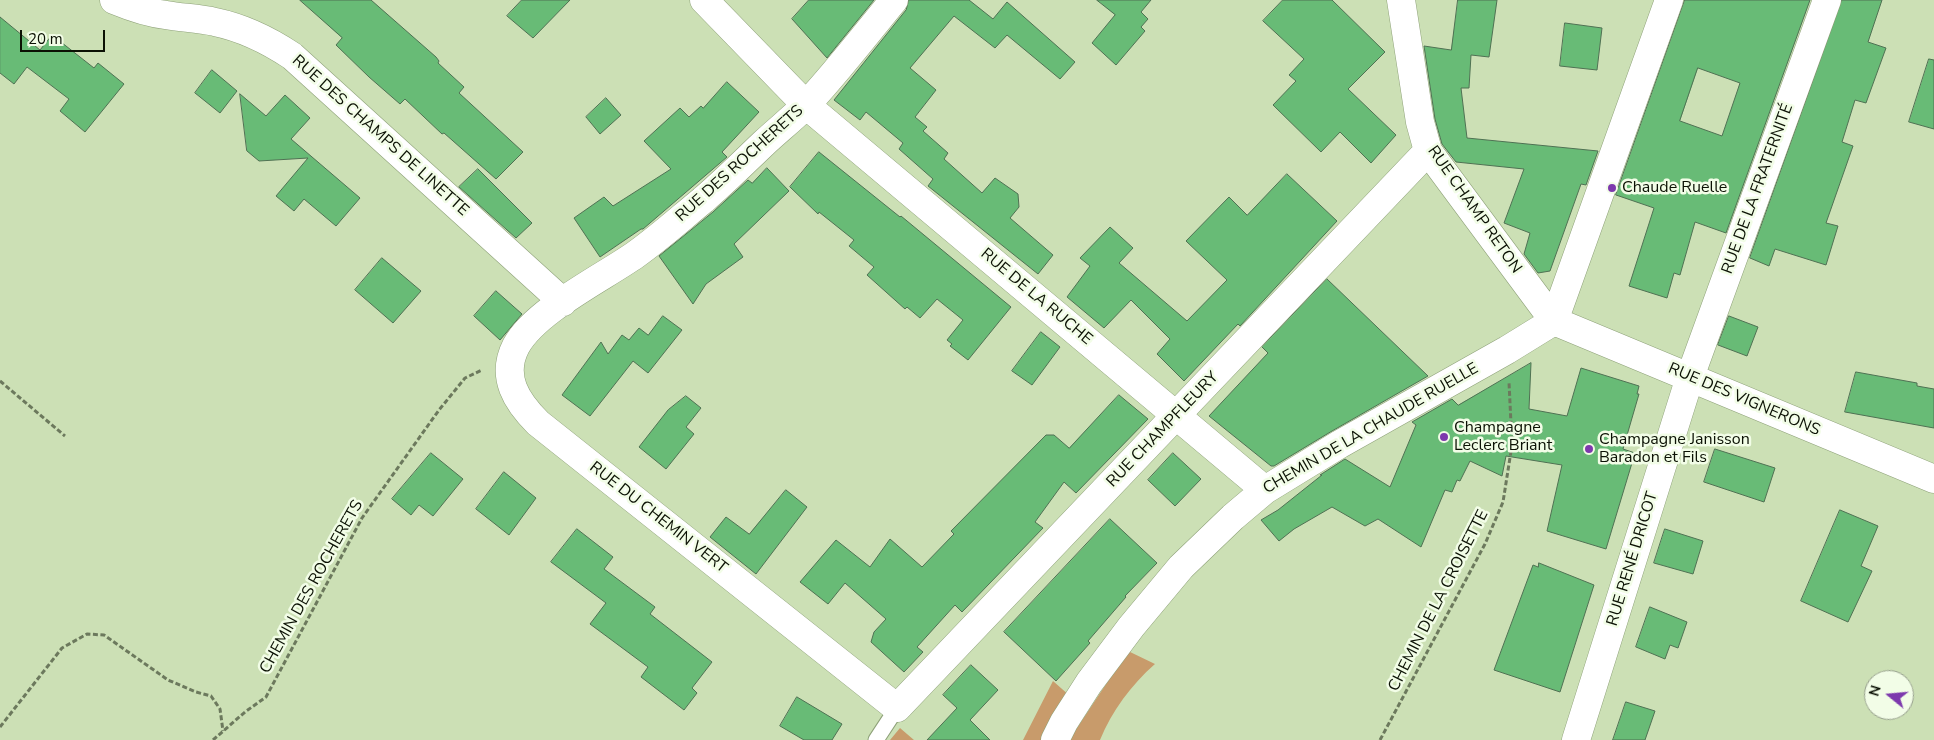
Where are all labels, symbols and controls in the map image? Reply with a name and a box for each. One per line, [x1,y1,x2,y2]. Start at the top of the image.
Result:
scale bar [22,20,108,52]
text: 20 m [28,29,63,49]
street label: RUE DES CHAMPS DE LINETTE [288,52,472,220]
street label: RUE DE LA FRATERNITÉ [1718,101,1798,277]
street label: RUE DES ROCHERETS [672,102,808,226]
street label: RUE CHAMP RETON [1423,143,1525,277]
place label: Chaude Ruelle [1622,178,1727,198]
marker: Chaude Ruelle [1606,182,1618,194]
street label: RUE DE LA RUCHE [976,245,1096,349]
street label: CHEMIN DE LA CHAUDE RUELLE [1260,359,1482,499]
street label: RUE DES VIGNERONS [1665,359,1823,441]
street label: RUE CHAMPFLEURY [1103,368,1223,492]
place label: Champagne Leclerc Briant [1454,418,1552,456]
place label: Champagne Janisson Baradon et Fils [1599,430,1750,468]
marker: Champagne Leclerc Briant [1438,431,1450,443]
marker: Champagne Janisson Baradon et Fils [1583,443,1595,455]
street label: RUE DU CHEMIN VERT [585,458,731,578]
street label: RUE RENÉ DRICOT [1603,490,1663,628]
street label: CHEMIN DES ROCHERETS [256,497,368,677]
street label: CHEMIN DE LA CROISETTE [1385,507,1493,695]
north arrow [1864,670,1914,720]
text: N [1865,683,1886,699]

